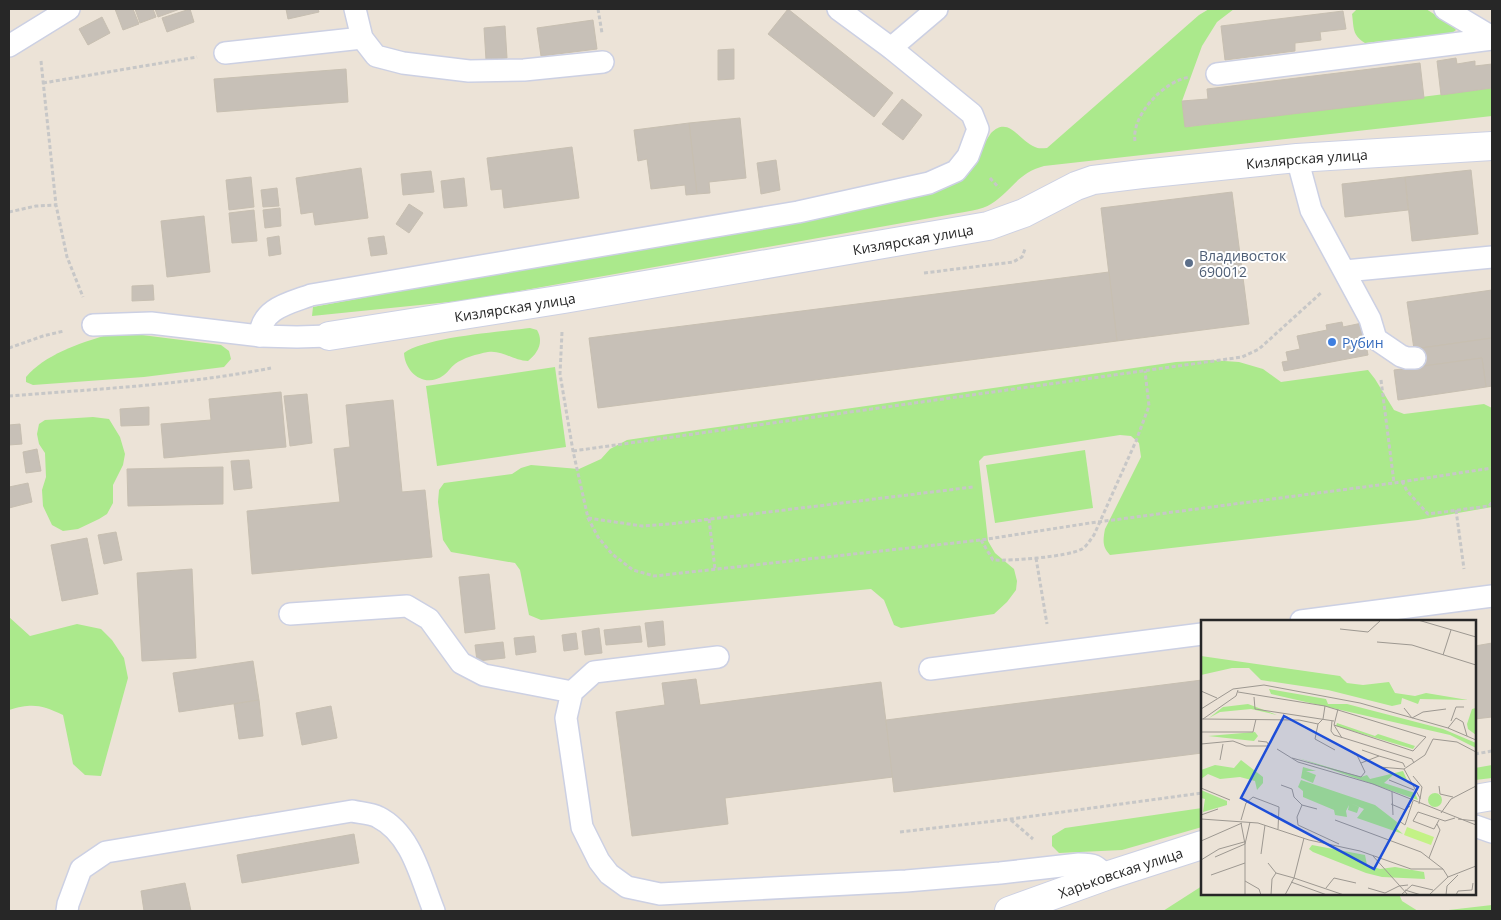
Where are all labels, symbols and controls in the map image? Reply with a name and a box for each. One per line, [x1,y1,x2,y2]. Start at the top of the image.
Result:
street label: Кизлярская улица [1245,144,1368,173]
street label: Кизлярская улица [851,219,975,259]
place label: Владивосток 690012 [1199,246,1287,281]
marker: Владивосток 690012 [1183,257,1195,269]
street label: Кизлярская улица [453,288,577,326]
place label: Рубин [1342,333,1384,352]
marker: Рубин [1326,336,1338,348]
inset map [1201,620,1476,895]
street label: Харьковская улица [1056,842,1185,902]

